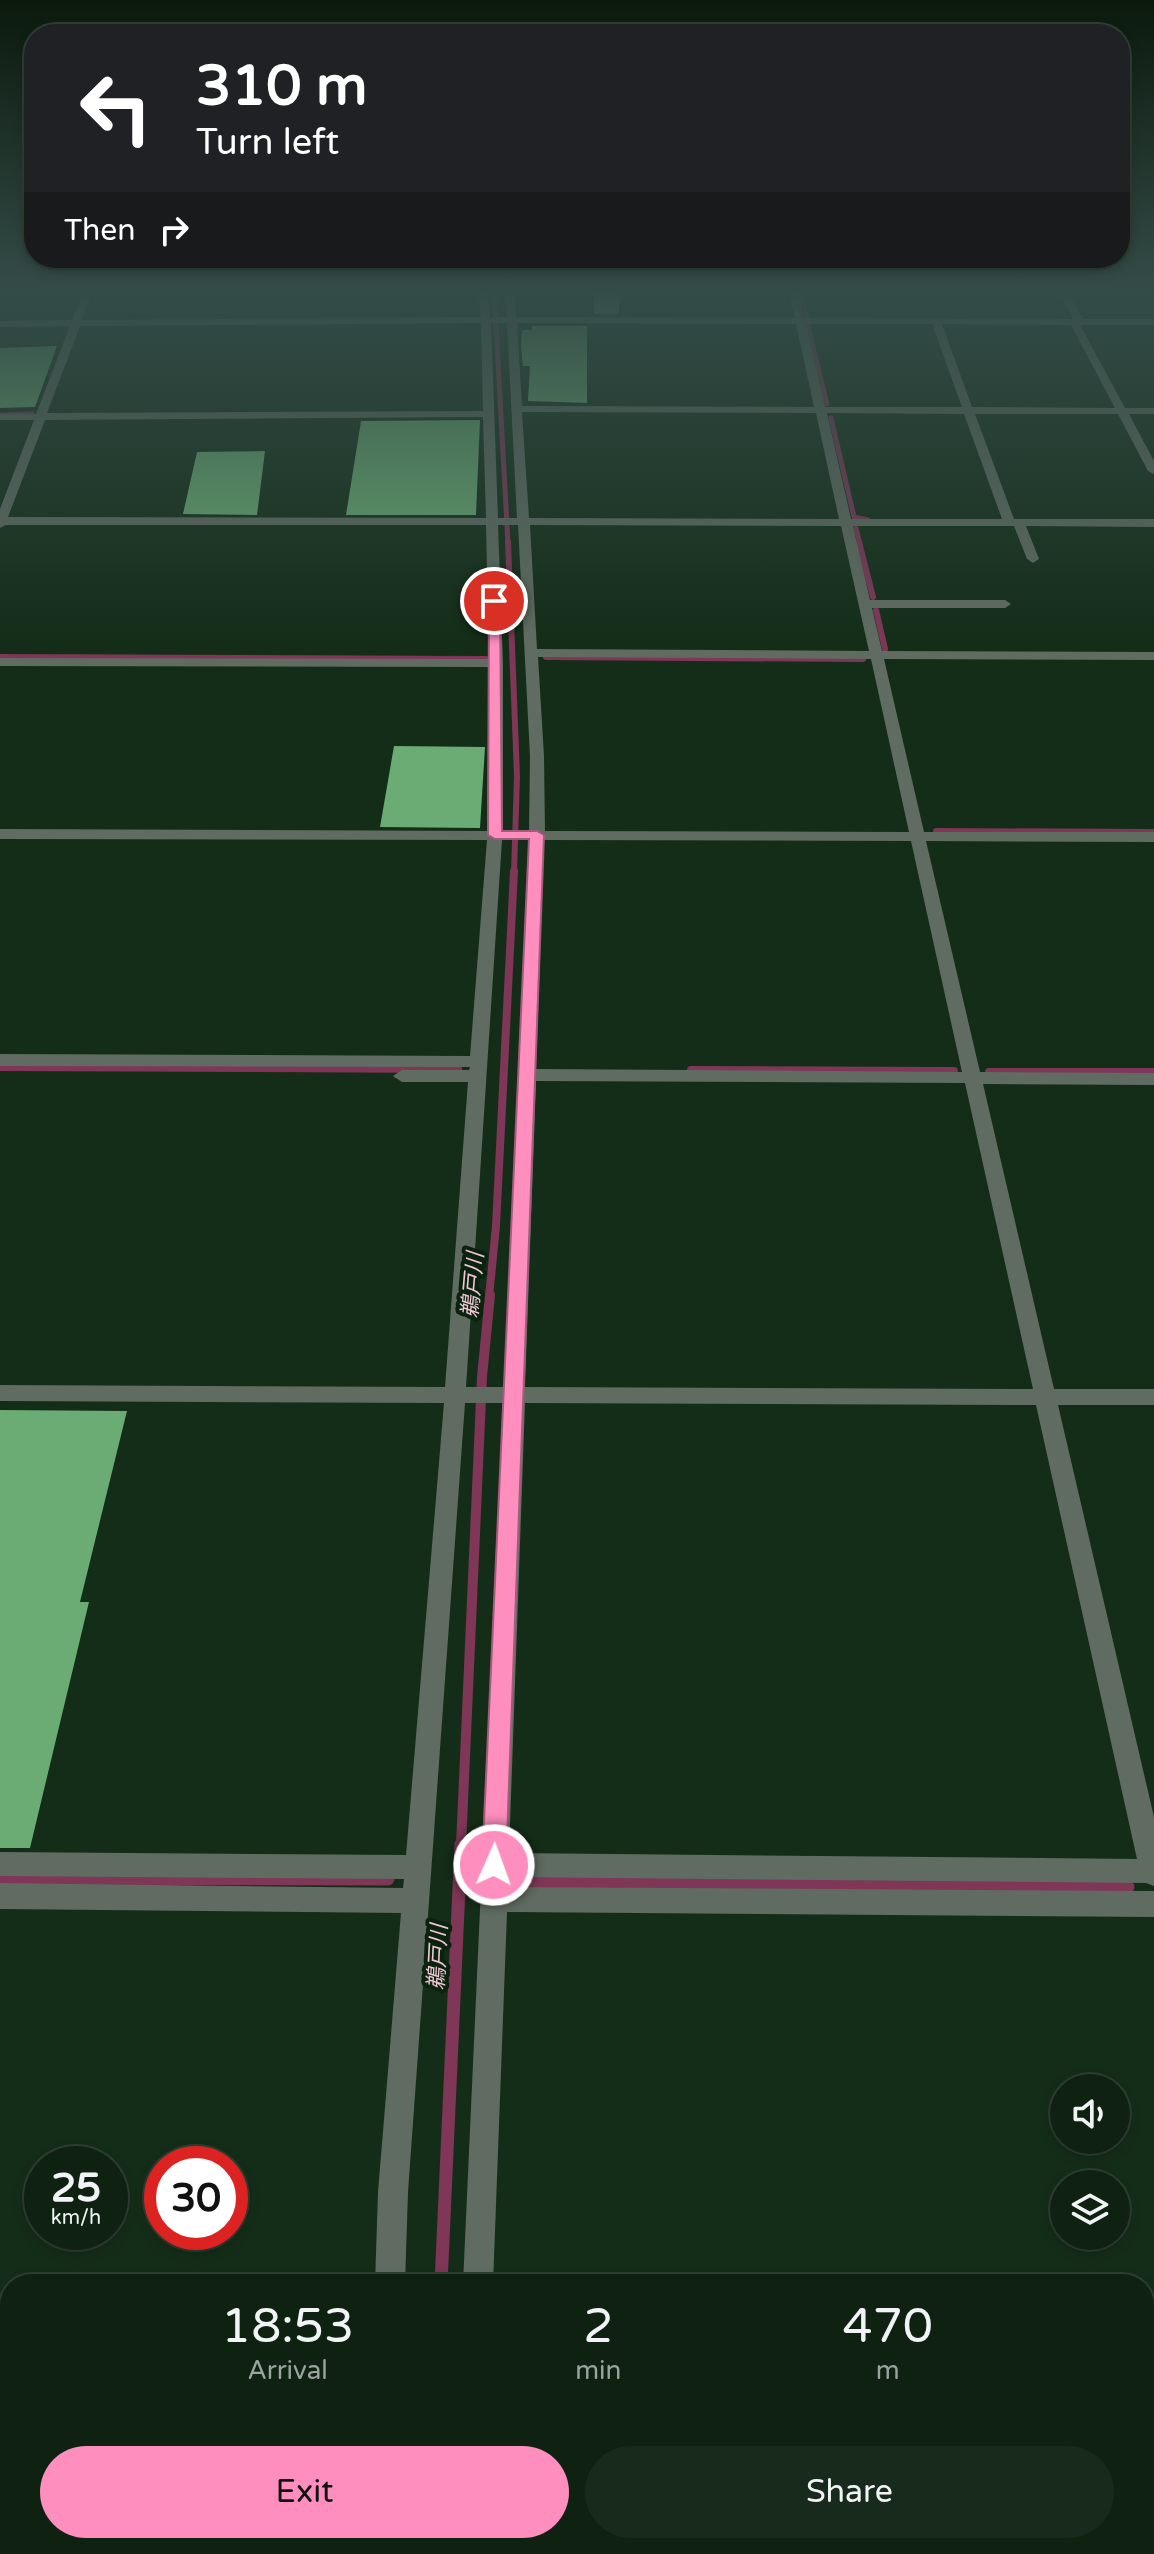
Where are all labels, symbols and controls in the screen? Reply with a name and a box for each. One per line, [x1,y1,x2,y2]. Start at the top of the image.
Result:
text: 310 m [196,53,367,120]
icon: left [64,56,168,160]
text: Turn left [196,121,339,164]
icon: right [152,208,196,252]
text: Then [64,212,136,249]
pin [460,567,528,635]
icon: arrive [472,579,516,623]
water label: 鵜戸川 [457,1249,489,1319]
position arrow [452,1823,536,1907]
water label: 鵜戸川 [423,1921,453,1991]
map controls [1050,2074,1130,2250]
button: sound [1050,2074,1130,2154]
speed limit sign: 30 [144,2146,248,2250]
text: 25 [51,2164,101,2212]
button: layers [1050,2170,1130,2250]
text: km/h [51,2206,101,2230]
text: 18:53 [221,2298,354,2356]
text: 2 [583,2298,613,2356]
text: 470 [842,2298,933,2356]
text: Arrival [247,2355,328,2386]
text: min [575,2355,621,2386]
text: m [876,2355,900,2386]
button: Exit [40,2446,569,2538]
button: Share [585,2446,1114,2538]

